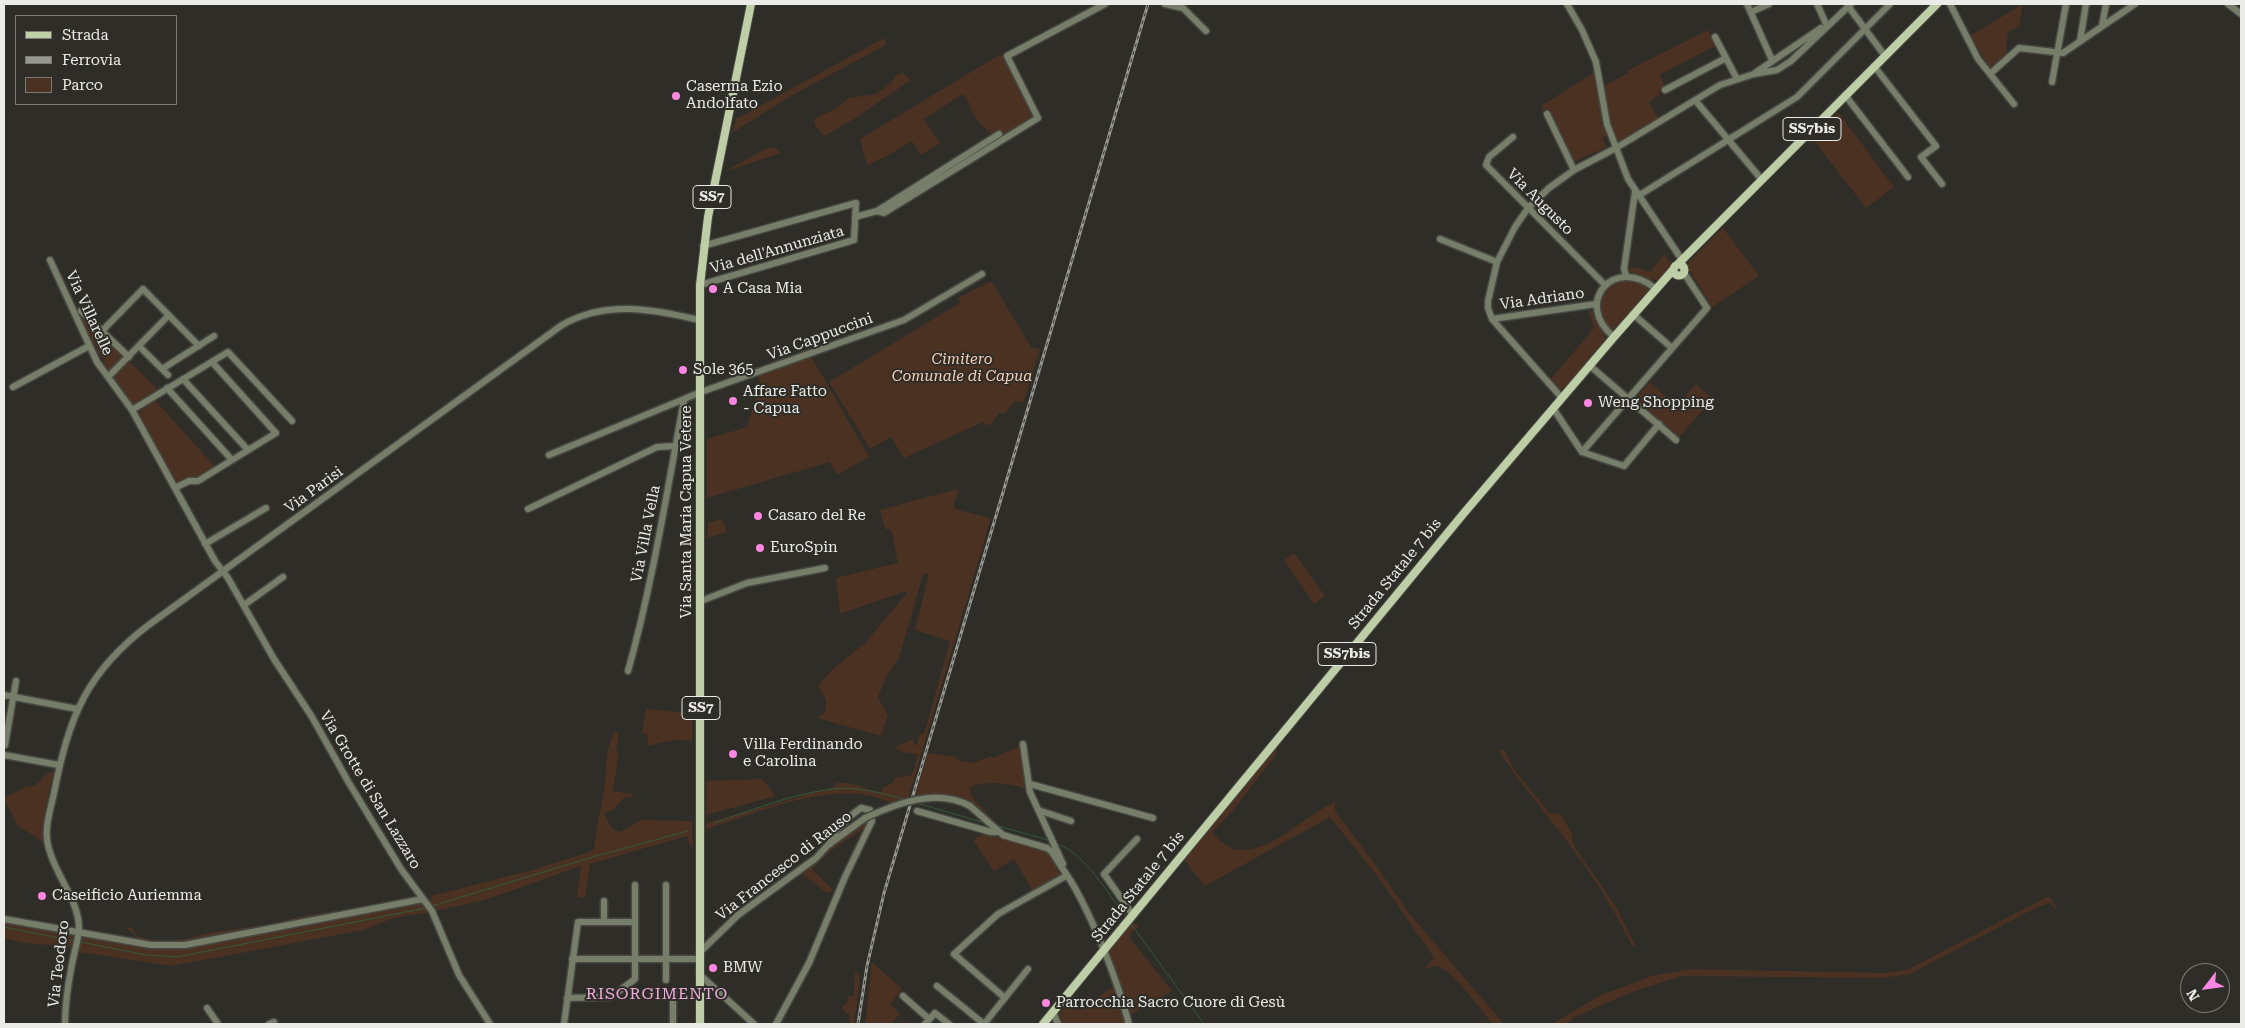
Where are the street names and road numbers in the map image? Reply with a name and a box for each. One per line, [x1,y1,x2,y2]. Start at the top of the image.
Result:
road number: SS7bis [1783,118,1841,140]
street label: Via Augusto [1503,165,1577,239]
road number: SS7 [693,186,731,208]
street label: Via dell'Annunziata [708,222,846,278]
street label: Via Villarelle [62,268,116,358]
street label: Via Adriano [1499,284,1585,314]
street label: Via Cappuccini [765,310,875,364]
street label: Via Santa Maria Capua Vetere [678,406,696,618]
street label: Via Parisi [281,463,347,517]
street label: Via Villa Vella [628,484,664,584]
street label: Strada Statale 7 bis [1345,515,1445,633]
road number: SS7bis [1318,642,1376,666]
road number: SS7 [682,696,720,720]
street label: Via Grotte di San Lazzaro [315,707,425,873]
street label: Via Francesco di Rauso [713,807,855,925]
street label: Strada Statale 7 bis [1088,828,1188,946]
street label: Via Teodoro [45,919,73,1009]

